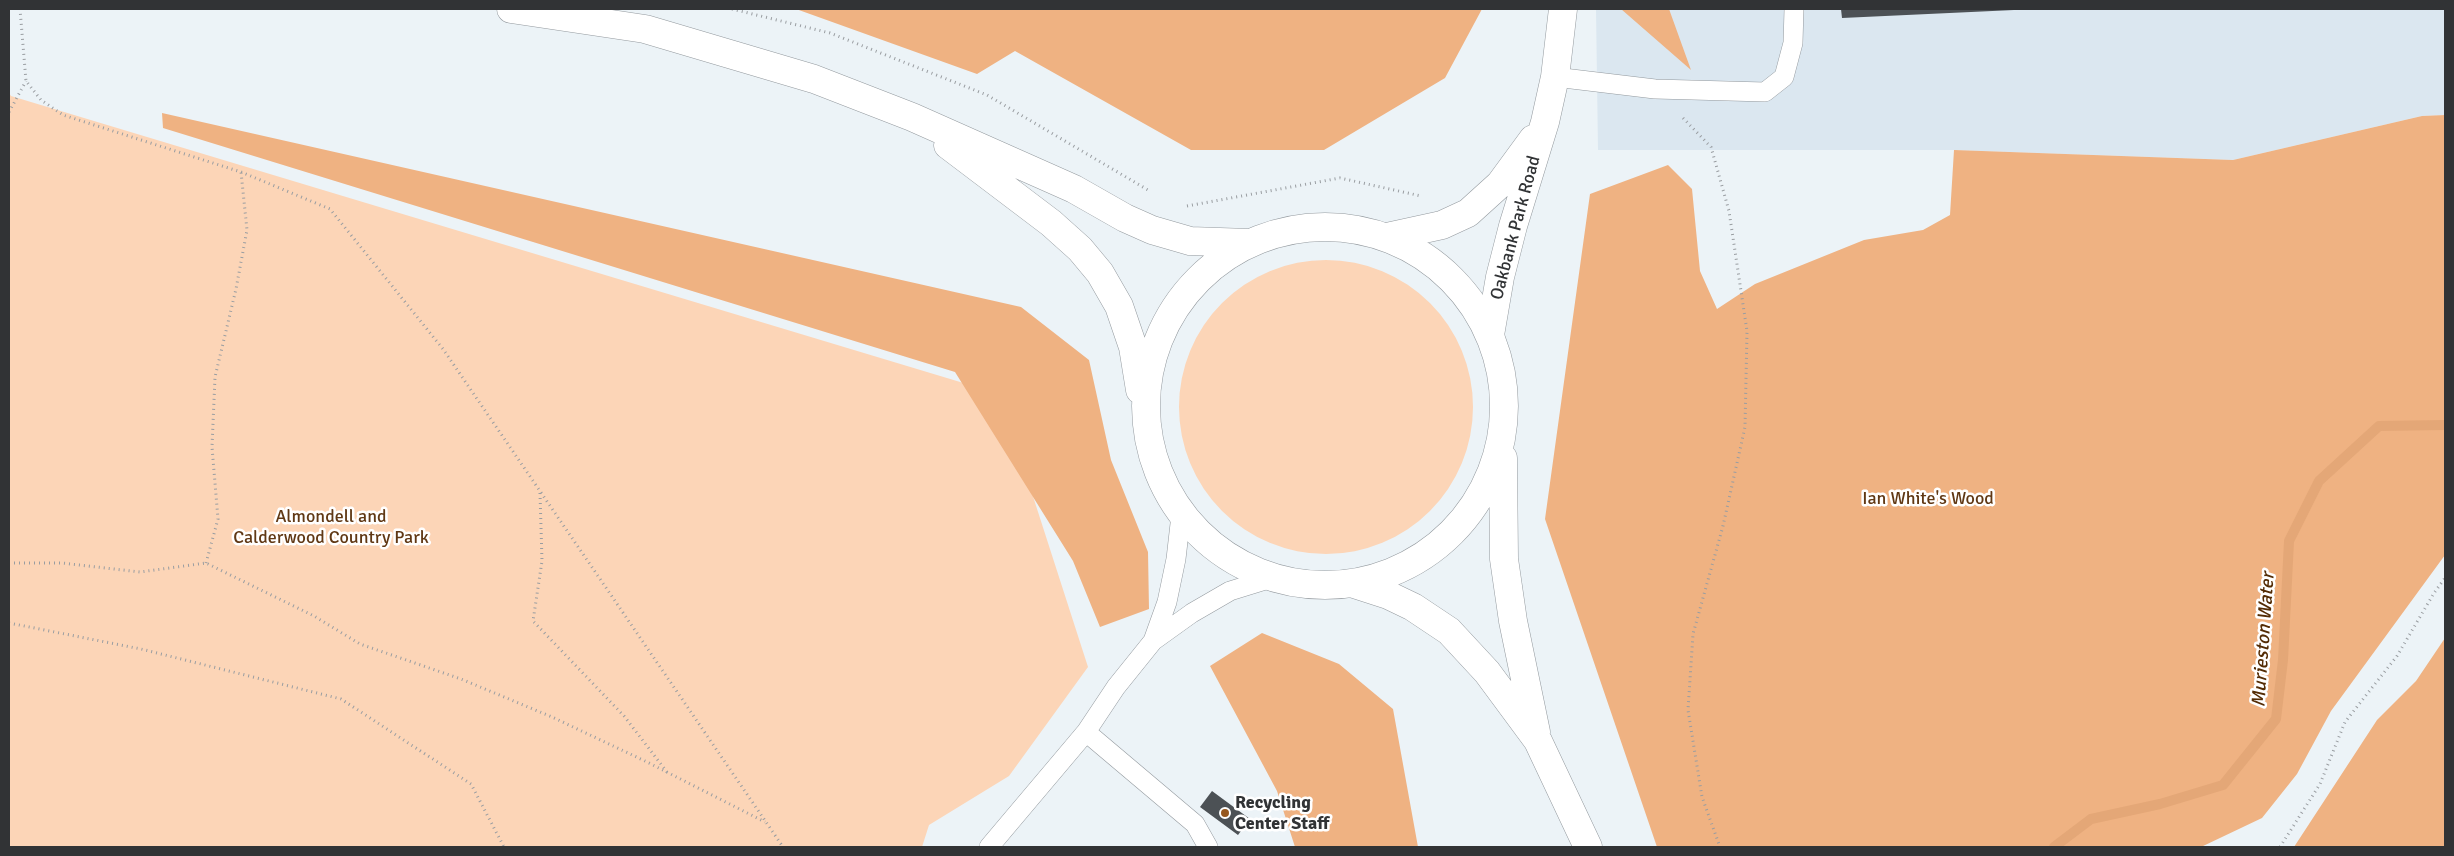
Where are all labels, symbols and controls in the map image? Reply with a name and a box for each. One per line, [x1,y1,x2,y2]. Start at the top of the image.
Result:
street label: Oakbank Park Road [1486,154,1546,302]
park label: Ian White's Wood [1862,488,1994,510]
park label: Almondell and Calderwood Country Park [233,506,429,548]
water label: Murieston Water [2248,572,2280,708]
place label: Recycling Center Staff [1235,792,1329,834]
marker: Recycling Center Staff [1219,807,1231,819]

